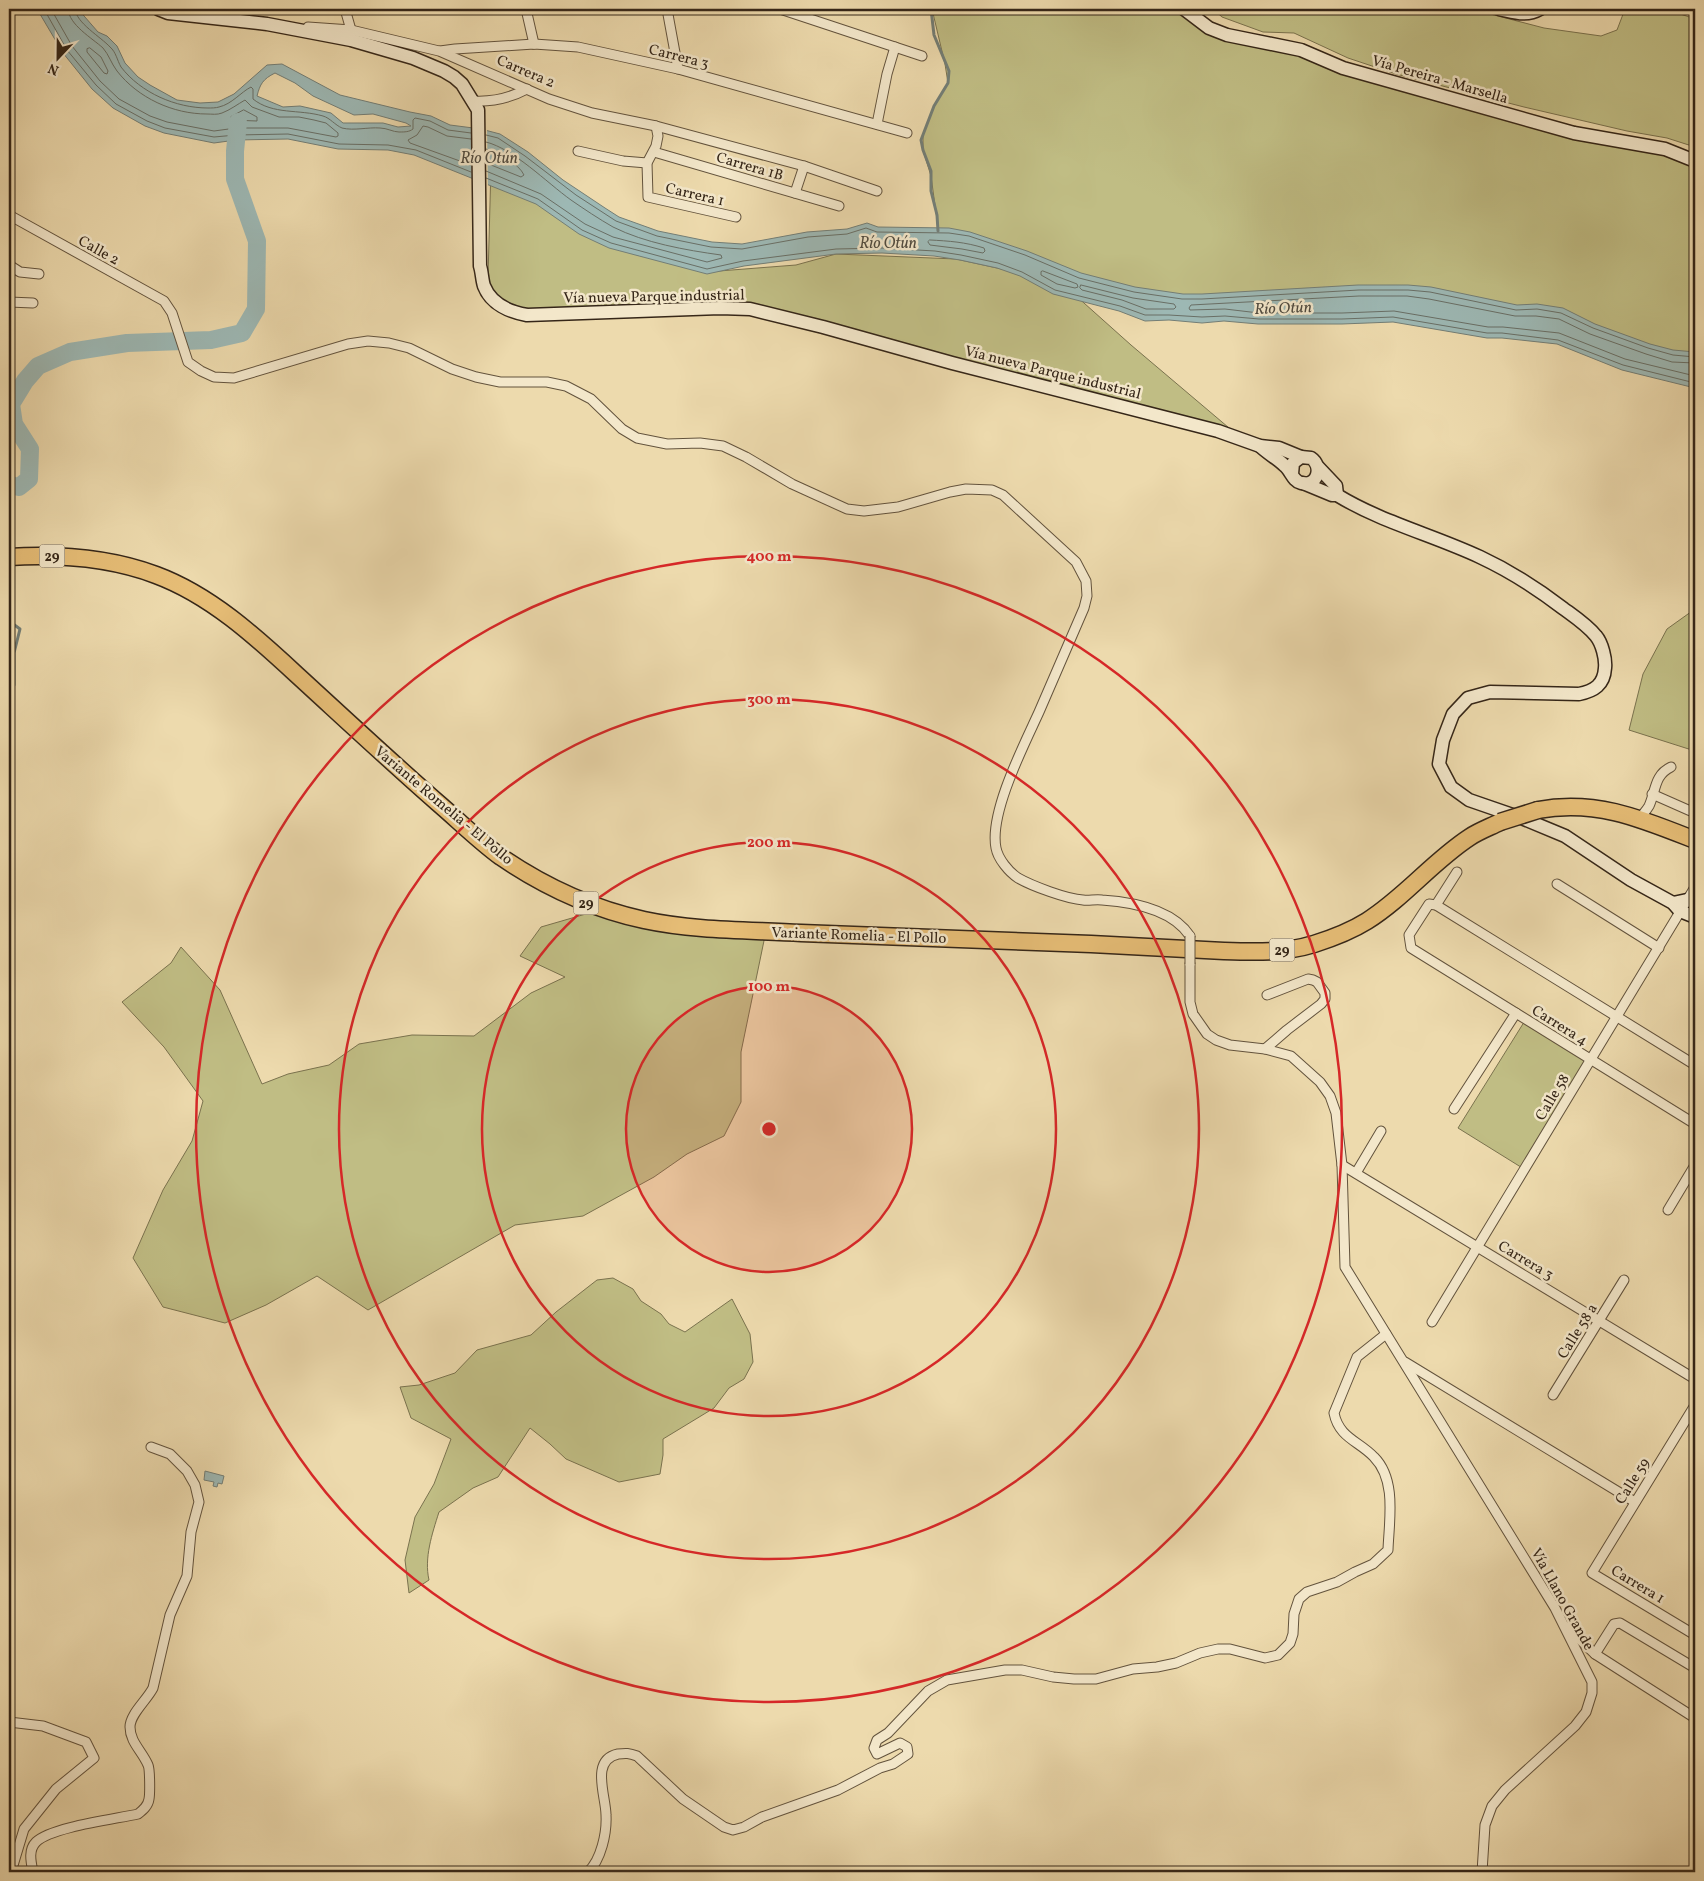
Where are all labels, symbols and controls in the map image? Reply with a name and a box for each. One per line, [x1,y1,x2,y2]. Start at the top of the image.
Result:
north arrow [32,32,82,82]
street label: Carrera 3 [646,40,711,75]
street label: Carrera 2 [493,51,558,94]
street label: Vía Pereira - Marsella [1369,51,1510,110]
text: N [45,58,62,79]
water label: Río Otún [460,148,518,170]
street label: Carrera 1B [714,148,786,187]
street label: Carrera 1 [663,179,726,212]
street label: Calle 2 [74,231,123,271]
water label: Río Otún [859,233,917,255]
street label: Vía nueva Parque industrial [563,285,745,310]
water label: Río Otún [1254,297,1312,321]
street label: Vía nueva Parque industrial [962,341,1143,406]
road number: 29 [40,544,64,568]
text: 400 m [747,547,792,568]
text: 300 m [747,690,791,711]
street label: Variante Romelia - El Pollo [369,742,517,870]
text: 200 m [747,833,791,854]
road number: 29 [574,891,598,914]
street label: Variante Romelia - El Pollo [771,923,947,950]
road number: 29 [1270,938,1294,962]
text: 100 m [748,977,791,998]
street label: Carrera 4 [1527,1001,1591,1052]
street label: Calle 58 [1531,1070,1575,1125]
centre of rings [760,1120,778,1138]
street label: Carrera 3 [1494,1236,1557,1286]
street label: Calle 58 a [1553,1300,1604,1364]
street label: Calle 59 [1611,1454,1656,1509]
street label: Vía Llano Grande [1525,1545,1598,1655]
street label: Carrera 1 [1606,1561,1668,1610]

